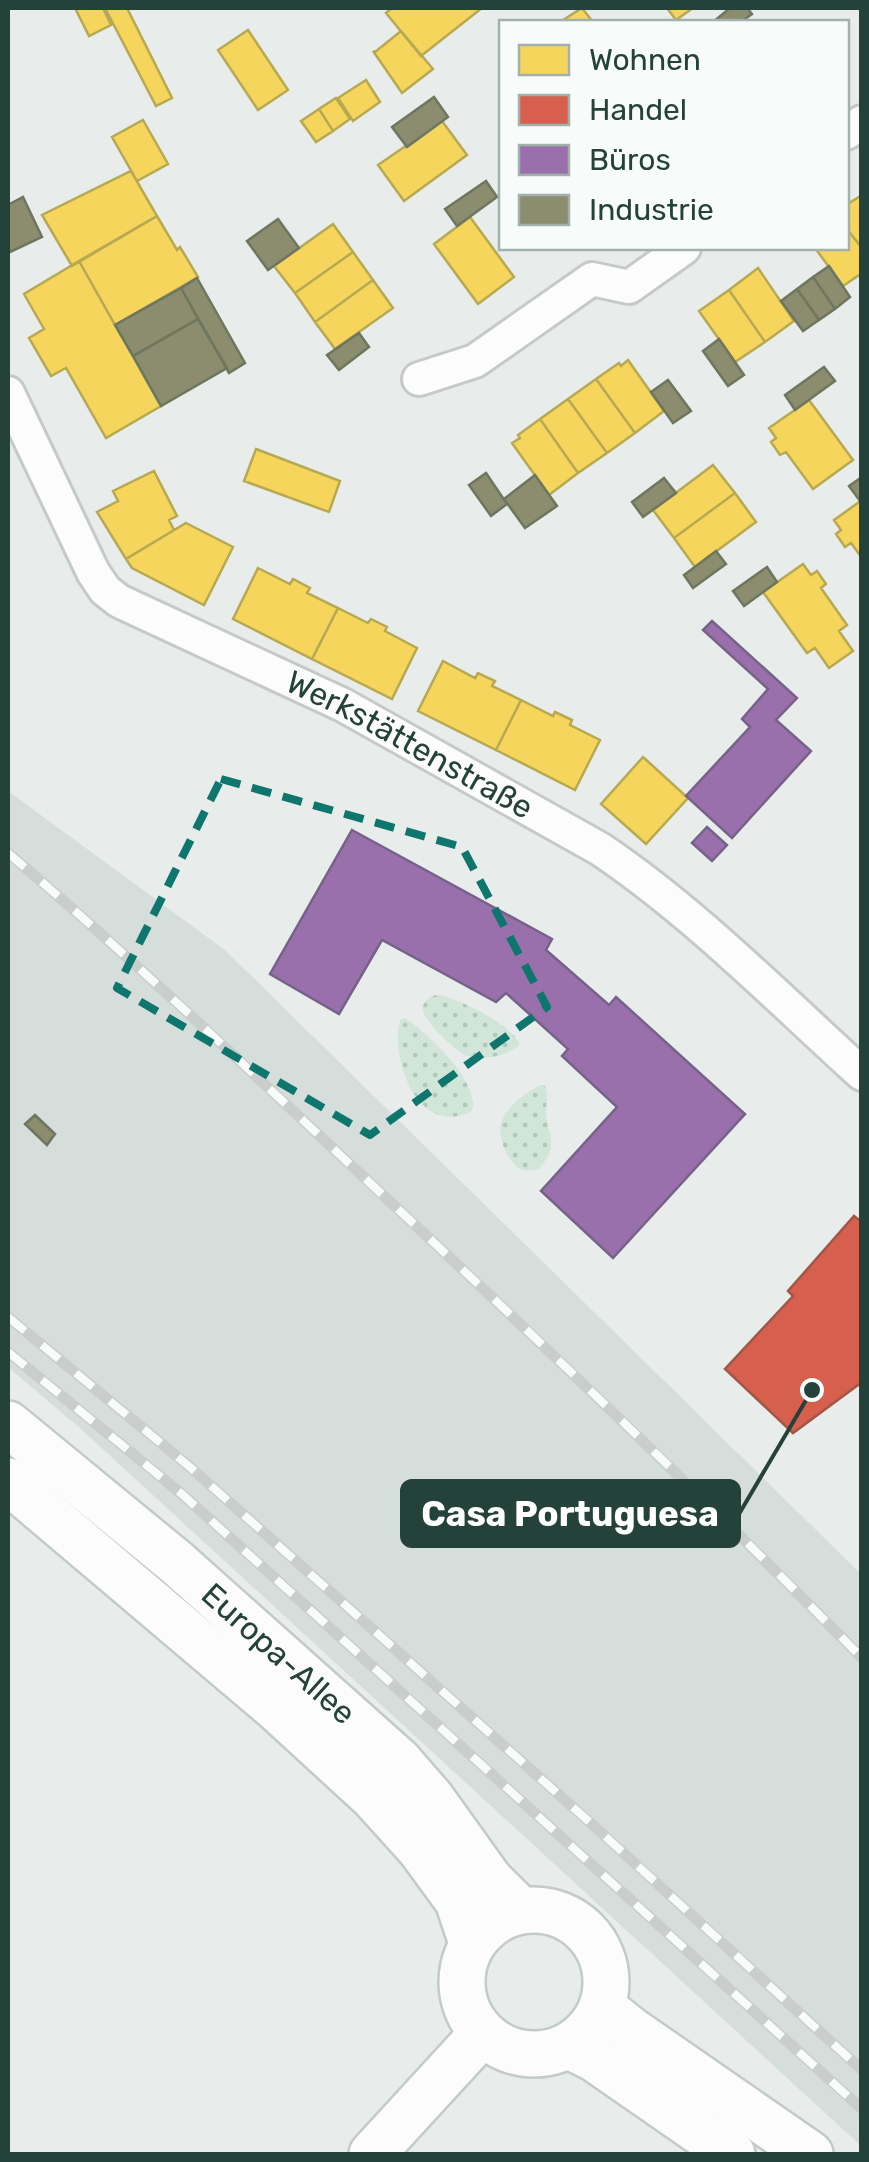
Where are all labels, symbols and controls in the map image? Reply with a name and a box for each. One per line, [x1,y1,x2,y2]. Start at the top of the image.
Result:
legend [499,20,849,250]
text: Wohnen [589,42,701,78]
text: Handel [589,92,687,128]
text: Büros [589,142,671,178]
text: Industrie [589,192,714,228]
street label: Werkstättenstraße [280,662,540,827]
callout: Casa Portuguesa [402,1481,739,1546]
text: Casa Portuguesa [421,1493,719,1535]
street label: Europa-Allee [194,1575,363,1732]

